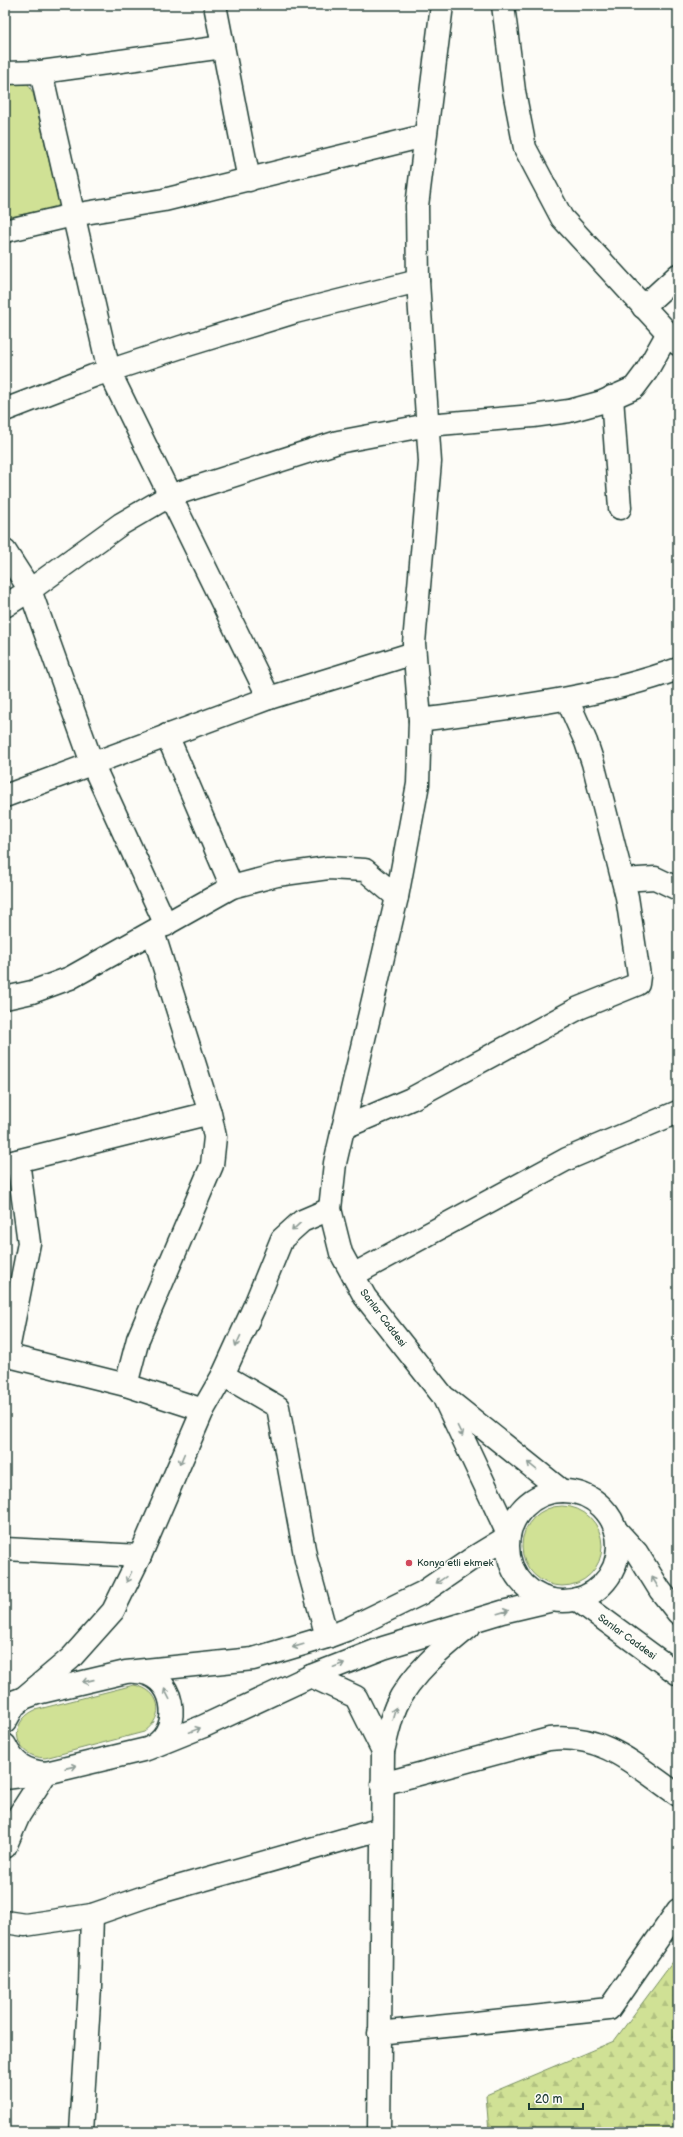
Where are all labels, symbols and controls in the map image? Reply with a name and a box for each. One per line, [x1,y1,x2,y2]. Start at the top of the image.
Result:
one-way arrow [291,1222,301,1231]
street label: Sarılar Caddesi [357,1287,409,1349]
one-way arrow [234,1335,241,1347]
one-way arrow [457,1425,464,1437]
one-way arrow [178,1452,185,1464]
one-way arrow [527,1462,537,1471]
place label: Konya etli ekmek [417,1557,494,1569]
marker: Konya etli ekmek [404,1558,414,1568]
one-way arrow [125,1571,133,1583]
one-way arrow [435,1576,447,1584]
one-way arrow [650,1576,658,1588]
one-way arrow [496,1608,509,1615]
street label: Sarılar Caddesi [595,1612,659,1662]
one-way arrow [292,1643,305,1650]
one-way arrow [333,1660,345,1668]
one-way arrow [82,1678,95,1685]
one-way arrow [163,1688,171,1700]
one-way arrow [391,1707,398,1720]
one-way arrow [189,1726,201,1734]
one-way arrow [64,1763,77,1771]
scale bar [529,2085,583,2111]
text: 20 m [535,2092,562,2107]

